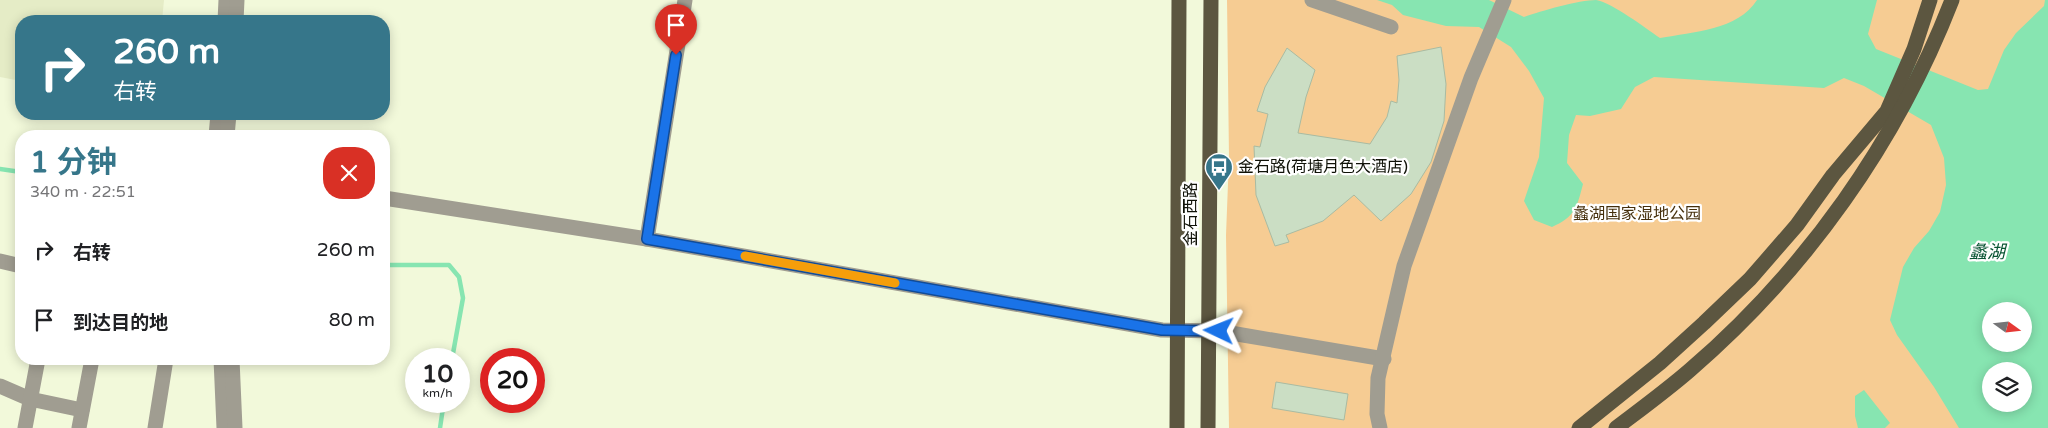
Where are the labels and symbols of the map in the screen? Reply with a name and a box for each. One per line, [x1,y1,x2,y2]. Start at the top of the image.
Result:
pin [655,4,697,55]
bus stop icon: 金石路(荷塘月色大酒店) [1204,152,1234,191]
place label: 金石路(荷塘月色大酒店) [1238,157,1408,177]
street label: 金石西路 [1181,182,1201,246]
park label: 蠡湖国家湿地公园 [1573,204,1701,224]
water label: 蠡湖 [1969,241,2008,263]
north arrow [1982,302,2032,352]
position arrow [1192,304,1244,356]
speed limit sign: 20 [480,348,545,413]

